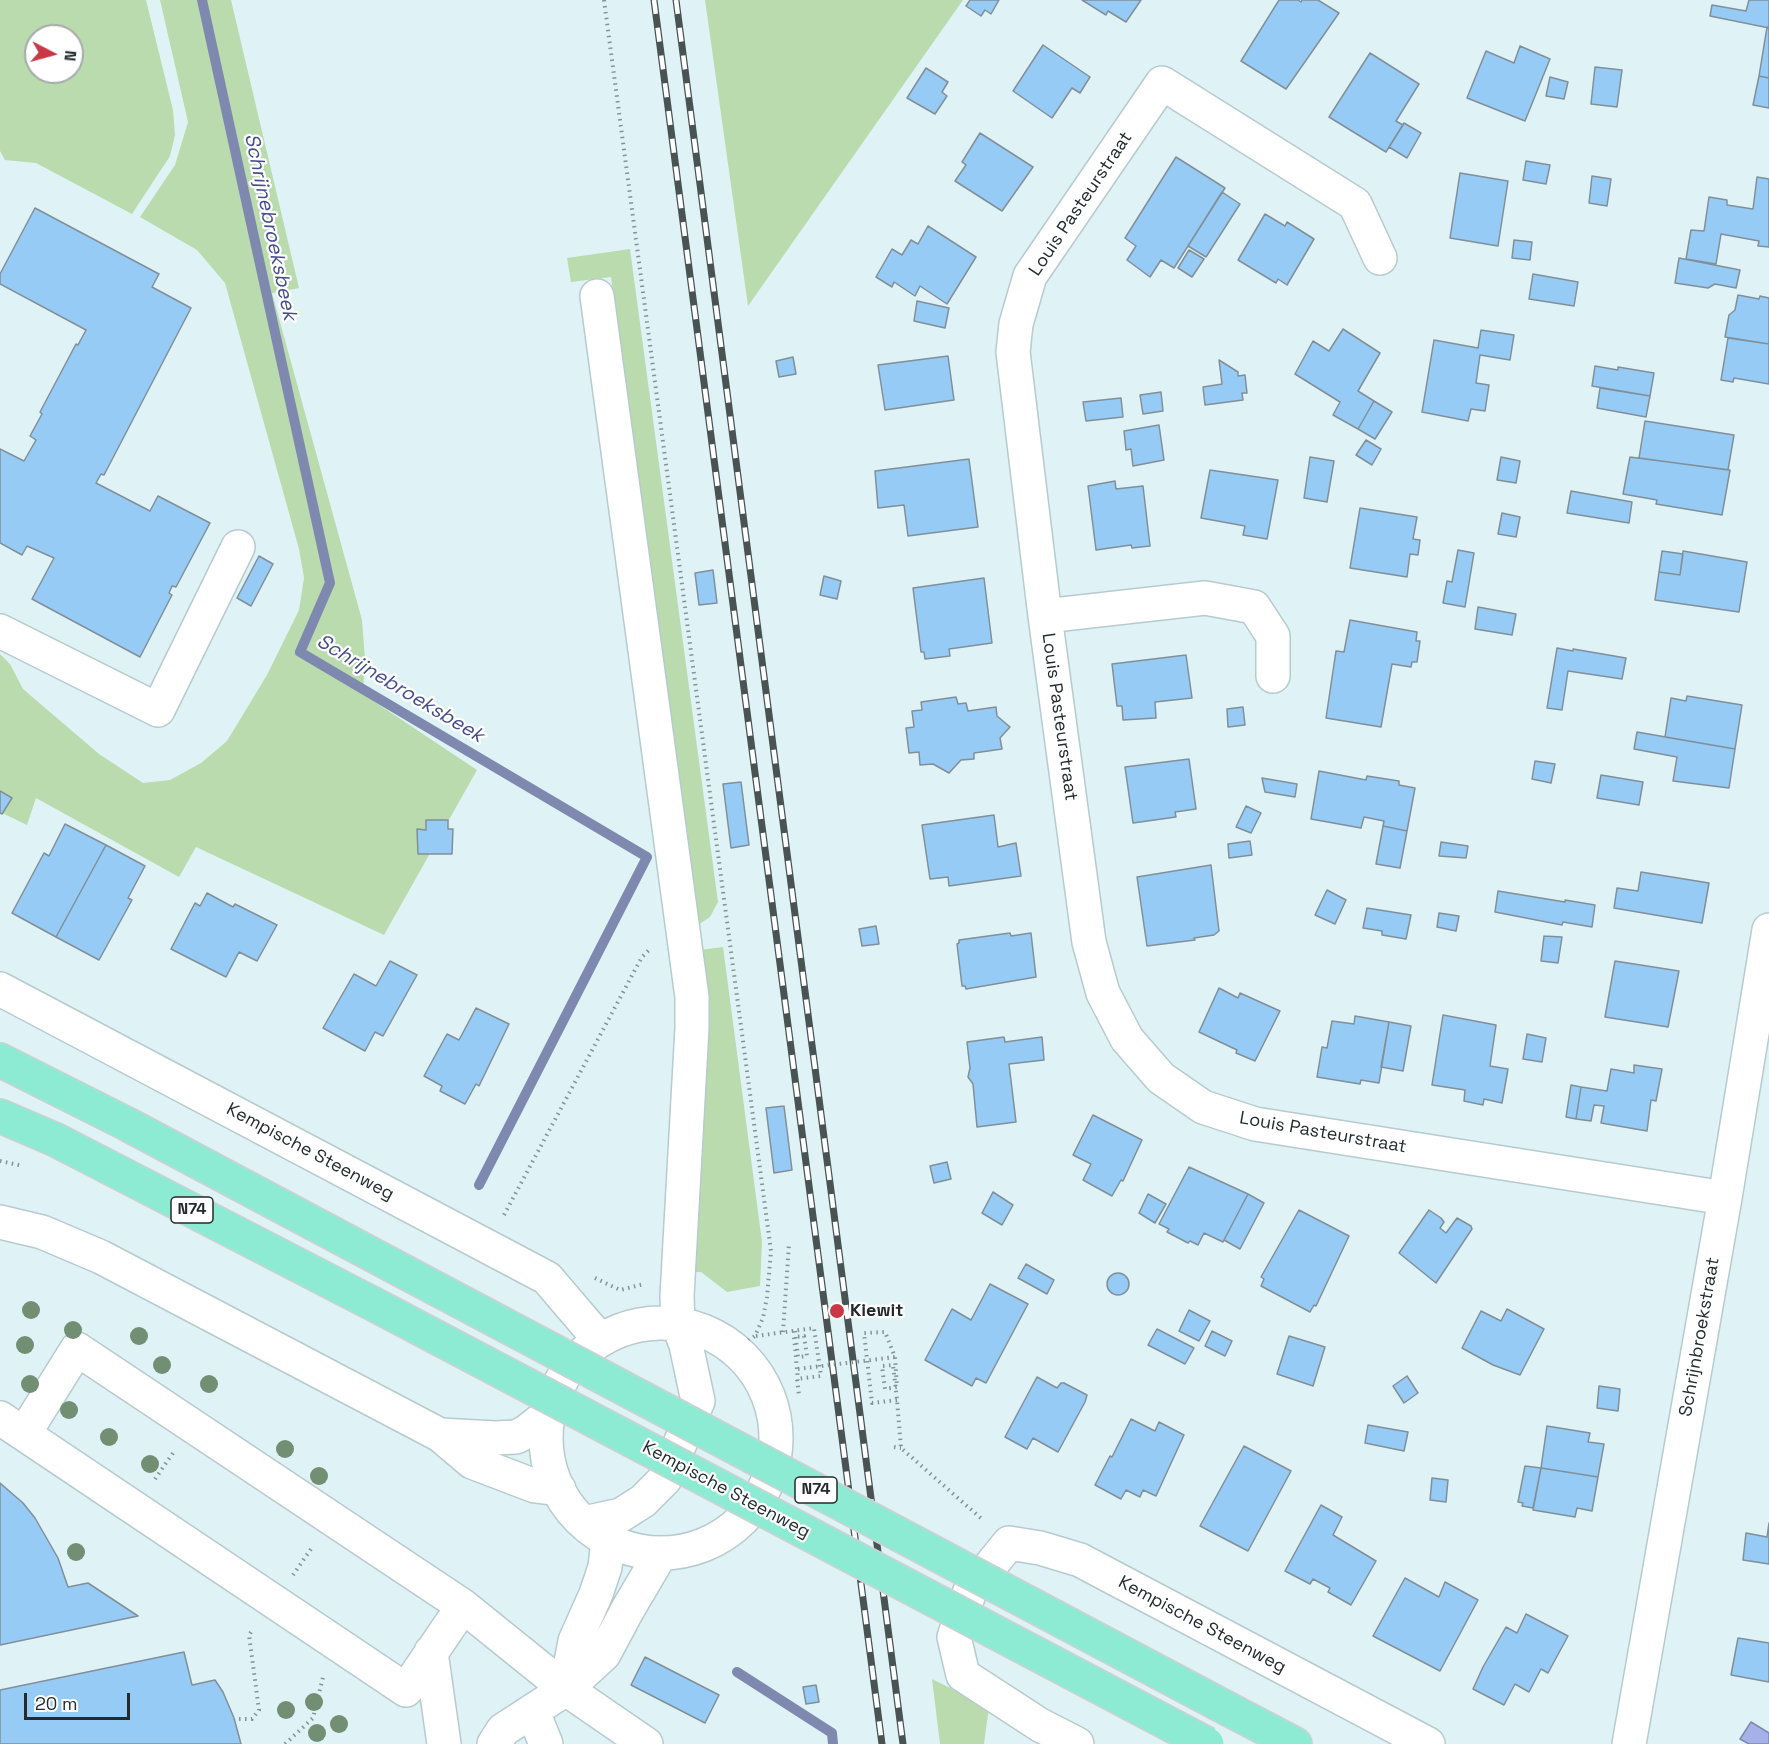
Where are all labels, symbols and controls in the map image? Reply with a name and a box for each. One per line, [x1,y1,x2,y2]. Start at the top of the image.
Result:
north arrow [24,24,84,84]
text: N [59,49,81,62]
street label: Louis Pasteurstraat [1025,128,1137,280]
water label: Schrijnebroeksbeek [238,131,302,323]
water label: Schrijnebroeksbeek [312,630,488,748]
street label: Louis Pasteurstraat [1037,632,1081,802]
street label: Kempische Steenweg [222,1099,398,1205]
street label: Louis Pasteurstraat [1238,1108,1408,1158]
road number: N74 [171,1197,213,1223]
street label: Schrijnbroekstraat [1675,1256,1725,1418]
place label: Kiewit [850,1300,904,1322]
marker: Kiewit [828,1302,846,1320]
street label: Kempische Steenweg [638,1437,814,1543]
road number: N74 [795,1477,837,1503]
street label: Kempische Steenweg [1114,1572,1290,1678]
scale bar [27,1681,134,1719]
text: 20 m [35,1692,78,1715]

